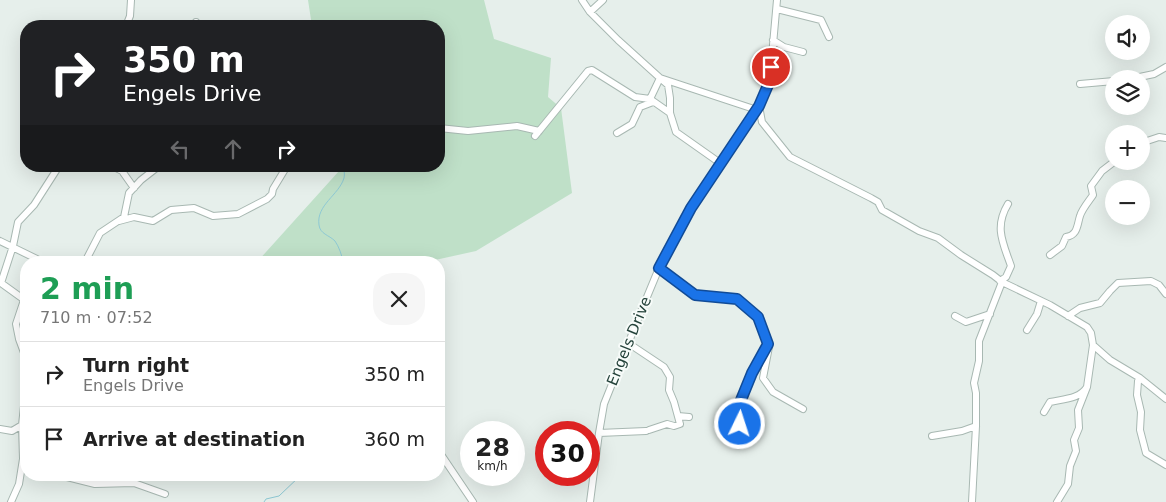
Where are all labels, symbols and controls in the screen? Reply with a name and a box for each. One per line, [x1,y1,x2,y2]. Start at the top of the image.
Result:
map controls [1105,15,1150,225]
button: sound [1105,15,1150,60]
icon: right [40,40,105,105]
text: 350 m [123,40,245,80]
pin [750,46,792,88]
icon: arrive [757,53,785,81]
button: layers [1105,70,1150,115]
text: Engels Drive [123,81,262,106]
button: + [1105,125,1150,170]
icon: left [166,135,194,163]
icon: ahead [219,135,247,163]
icon: right [272,135,300,163]
button: − [1105,180,1150,225]
text: 2 min [40,271,134,306]
button: close [373,273,425,325]
street label: Engels Drive [603,294,655,388]
text: 710 m · 07:52 [40,308,153,327]
text: Turn right [83,354,189,376]
icon: right [40,360,68,388]
text: 350 m [364,363,425,385]
text: Engels Drive [83,376,184,395]
position arrow [713,397,765,449]
speed limit sign: 30 [535,421,600,486]
icon: arrive [40,425,68,453]
text: Arrive at destination [83,428,305,450]
text: 360 m [364,428,425,450]
text: 28 [475,433,510,462]
text: km/h [477,459,508,473]

